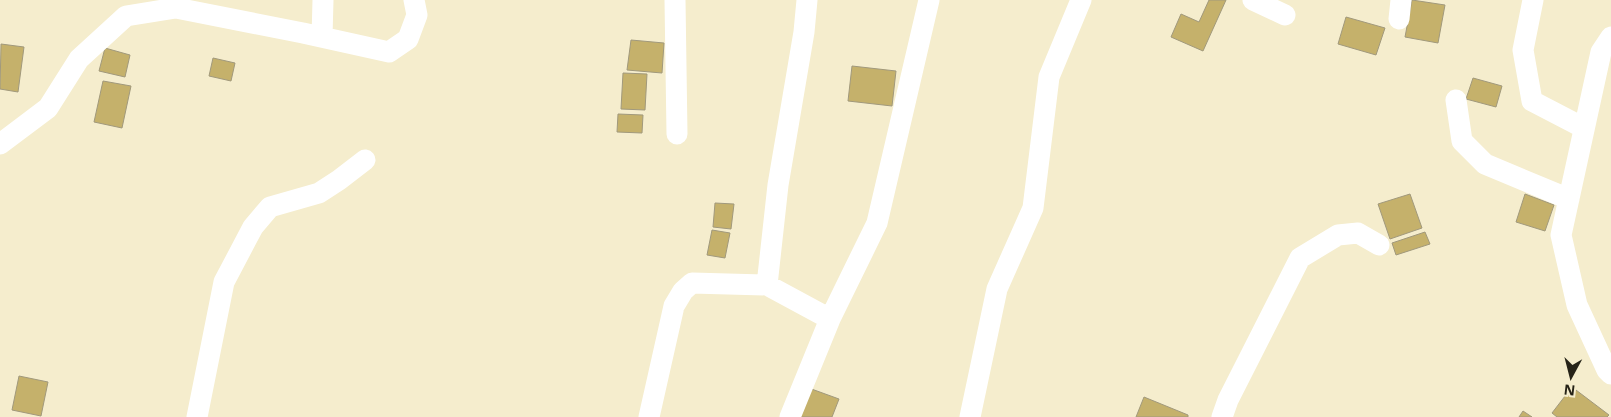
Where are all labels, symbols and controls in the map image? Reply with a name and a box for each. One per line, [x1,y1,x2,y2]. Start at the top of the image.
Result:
north arrow [1546,352,1596,402]
text: N [1563,380,1576,401]

